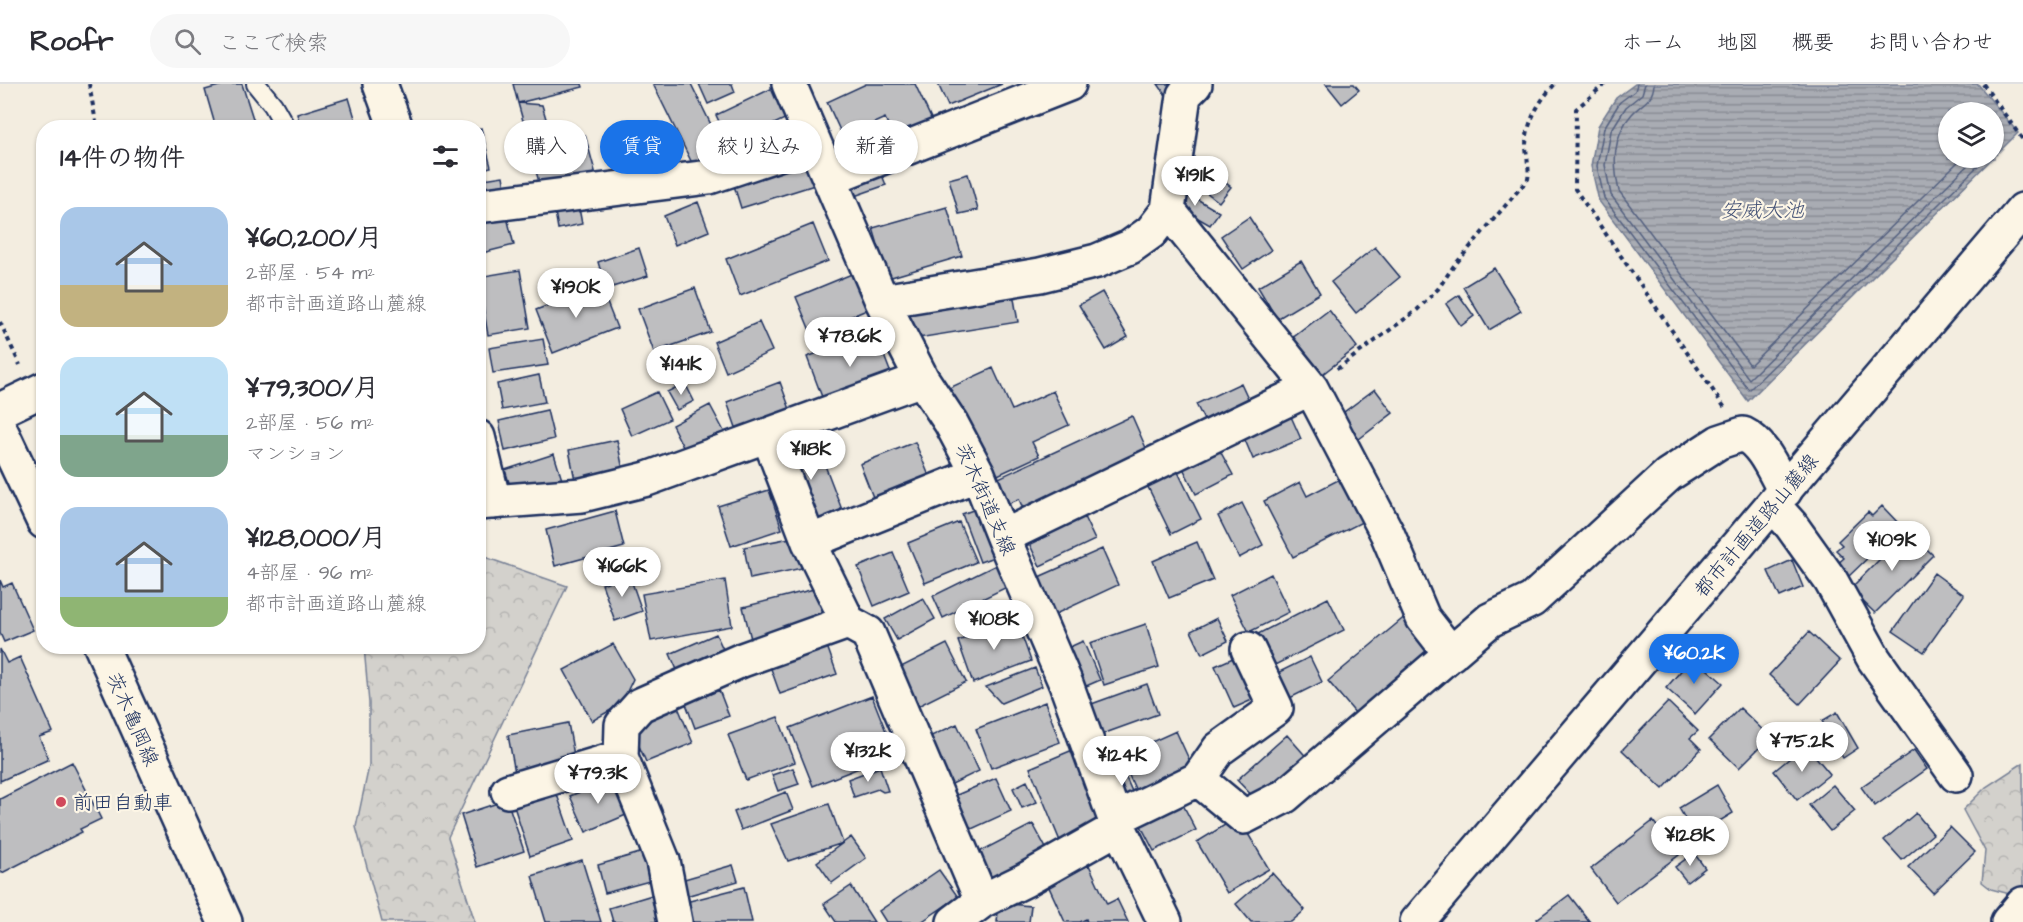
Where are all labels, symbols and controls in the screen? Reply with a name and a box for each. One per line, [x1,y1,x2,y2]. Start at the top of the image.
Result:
search box [150,14,570,68]
text: Roofr [30,22,114,61]
icon: search [171,25,204,58]
text: ここで検索 [219,28,329,59]
text: ホーム [1622,28,1684,57]
text: 地図 [1717,28,1759,57]
text: 概要 [1792,28,1834,57]
text: お問い合わせ [1867,28,1993,57]
map controls [1938,102,2004,168]
button: layers [1938,102,2004,168]
chip: 購入 [504,120,588,174]
chip: 賃貸 [600,120,684,174]
chip: 絞り込み [696,120,822,174]
chip: 新着 [834,120,918,174]
text: 14件の物件 [60,140,185,176]
icon: filters [429,140,462,173]
pin: ¥191K [1153,156,1237,207]
text: ¥191K [1175,161,1215,189]
water label: 安威大池 [1720,196,1805,225]
text: ¥60,200/月 [246,220,383,256]
icon: home [108,231,180,303]
text: 2部屋 · 54 m² [246,259,375,287]
pin: ¥190K [534,268,618,319]
text: ¥190K [551,273,601,301]
text: 都市計画道路山麓線 [246,290,426,318]
pin: ¥78.6K [801,317,899,368]
text: ¥78.6K [818,322,882,350]
pin: ¥141K [639,345,723,396]
text: ¥141K [660,350,702,378]
text: ¥79,300/月 [246,370,379,406]
icon: home [108,381,180,453]
text: 2部屋 · 56 m² [246,409,374,437]
pin: ¥118K [769,430,853,481]
text: ¥118K [791,435,831,463]
street label: 茨木街道支線 [948,439,1022,560]
text: マンション [246,440,345,468]
street label: 都市計画道路山麓線 [1688,448,1825,604]
text: ¥128,000/月 [246,520,387,556]
pin: ¥109K [1850,521,1934,572]
text: ¥109K [1867,526,1917,554]
icon: home [108,531,180,603]
pin: ¥166K [580,547,664,598]
text: ¥166K [597,552,647,580]
text: 4部屋 · 96 m² [246,559,373,587]
text: 都市計画道路山麓線 [246,590,426,618]
pin: ¥108K [952,600,1036,651]
text: ¥108K [969,605,1019,633]
pin: ¥60.2K [1645,634,1743,685]
text: ¥60.2K [1663,639,1725,667]
street label: 茨木亀岡線 [99,668,165,771]
pin: ¥75.2K [1753,722,1851,773]
text: ¥75.2K [1770,727,1834,755]
pin: ¥132K [826,732,910,783]
pin: ¥124K [1080,736,1164,787]
text: ¥132K [845,737,891,765]
text: ¥124K [1097,741,1147,769]
pin: ¥79.3K [549,754,647,805]
text: ¥79.3K [568,759,628,787]
place label: 前田自動車 [73,789,173,817]
marker: 前田自動車 [54,795,68,809]
pin: ¥128K [1648,816,1732,867]
text: ¥128K [1665,821,1715,849]

